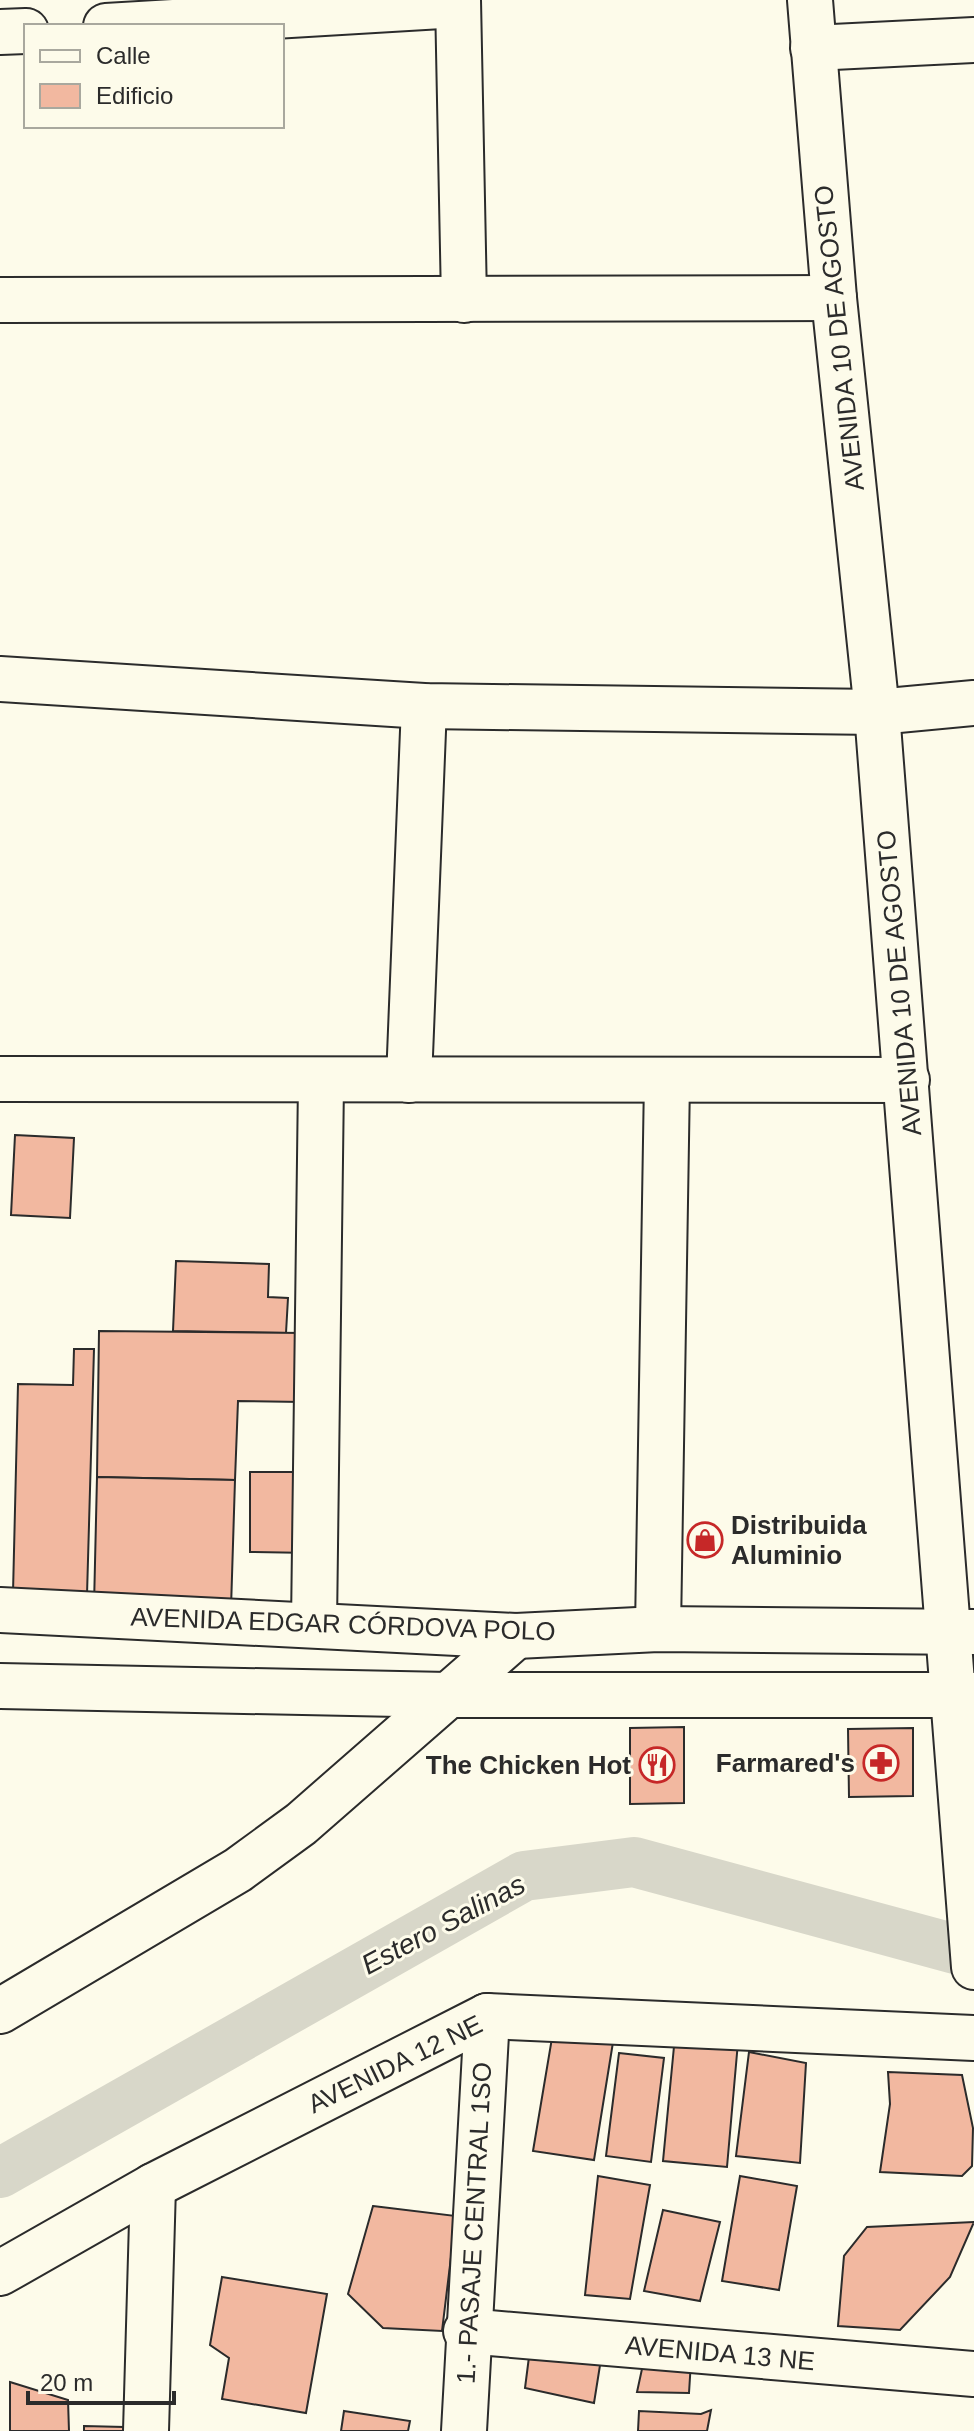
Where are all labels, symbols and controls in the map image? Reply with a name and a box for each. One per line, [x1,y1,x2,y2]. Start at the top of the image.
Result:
legend [24,24,284,128]
text: Calle [96,42,151,69]
text: Edificio [96,82,173,109]
street label: AVENIDA 10 DE AGOSTO [808,184,870,492]
street label: AVENIDA 10 DE AGOSTO [871,829,927,1137]
place label: Distribuida Aluminio [731,1510,867,1570]
shop icon: Distribuida Aluminio [686,1521,724,1559]
street label: AVENIDA EDGAR CÓRDOVA POLO [130,1602,556,1646]
pharmacy icon: Farmared's [862,1744,900,1782]
restaurant icon: The Chicken Hot [638,1746,676,1784]
place label: Farmared's [716,1748,855,1778]
place label: The Chicken Hot [426,1750,631,1780]
water label: Estero Salinas [356,1868,530,1981]
street label: AVENIDA 12 NE [303,2009,487,2119]
street label: 1.- PASAJE CENTRAL 1SO [451,2061,497,2385]
street label: AVENIDA 13 NE [624,2330,816,2376]
scale bar [28,2355,174,2405]
text: 20 m [40,2369,93,2396]

